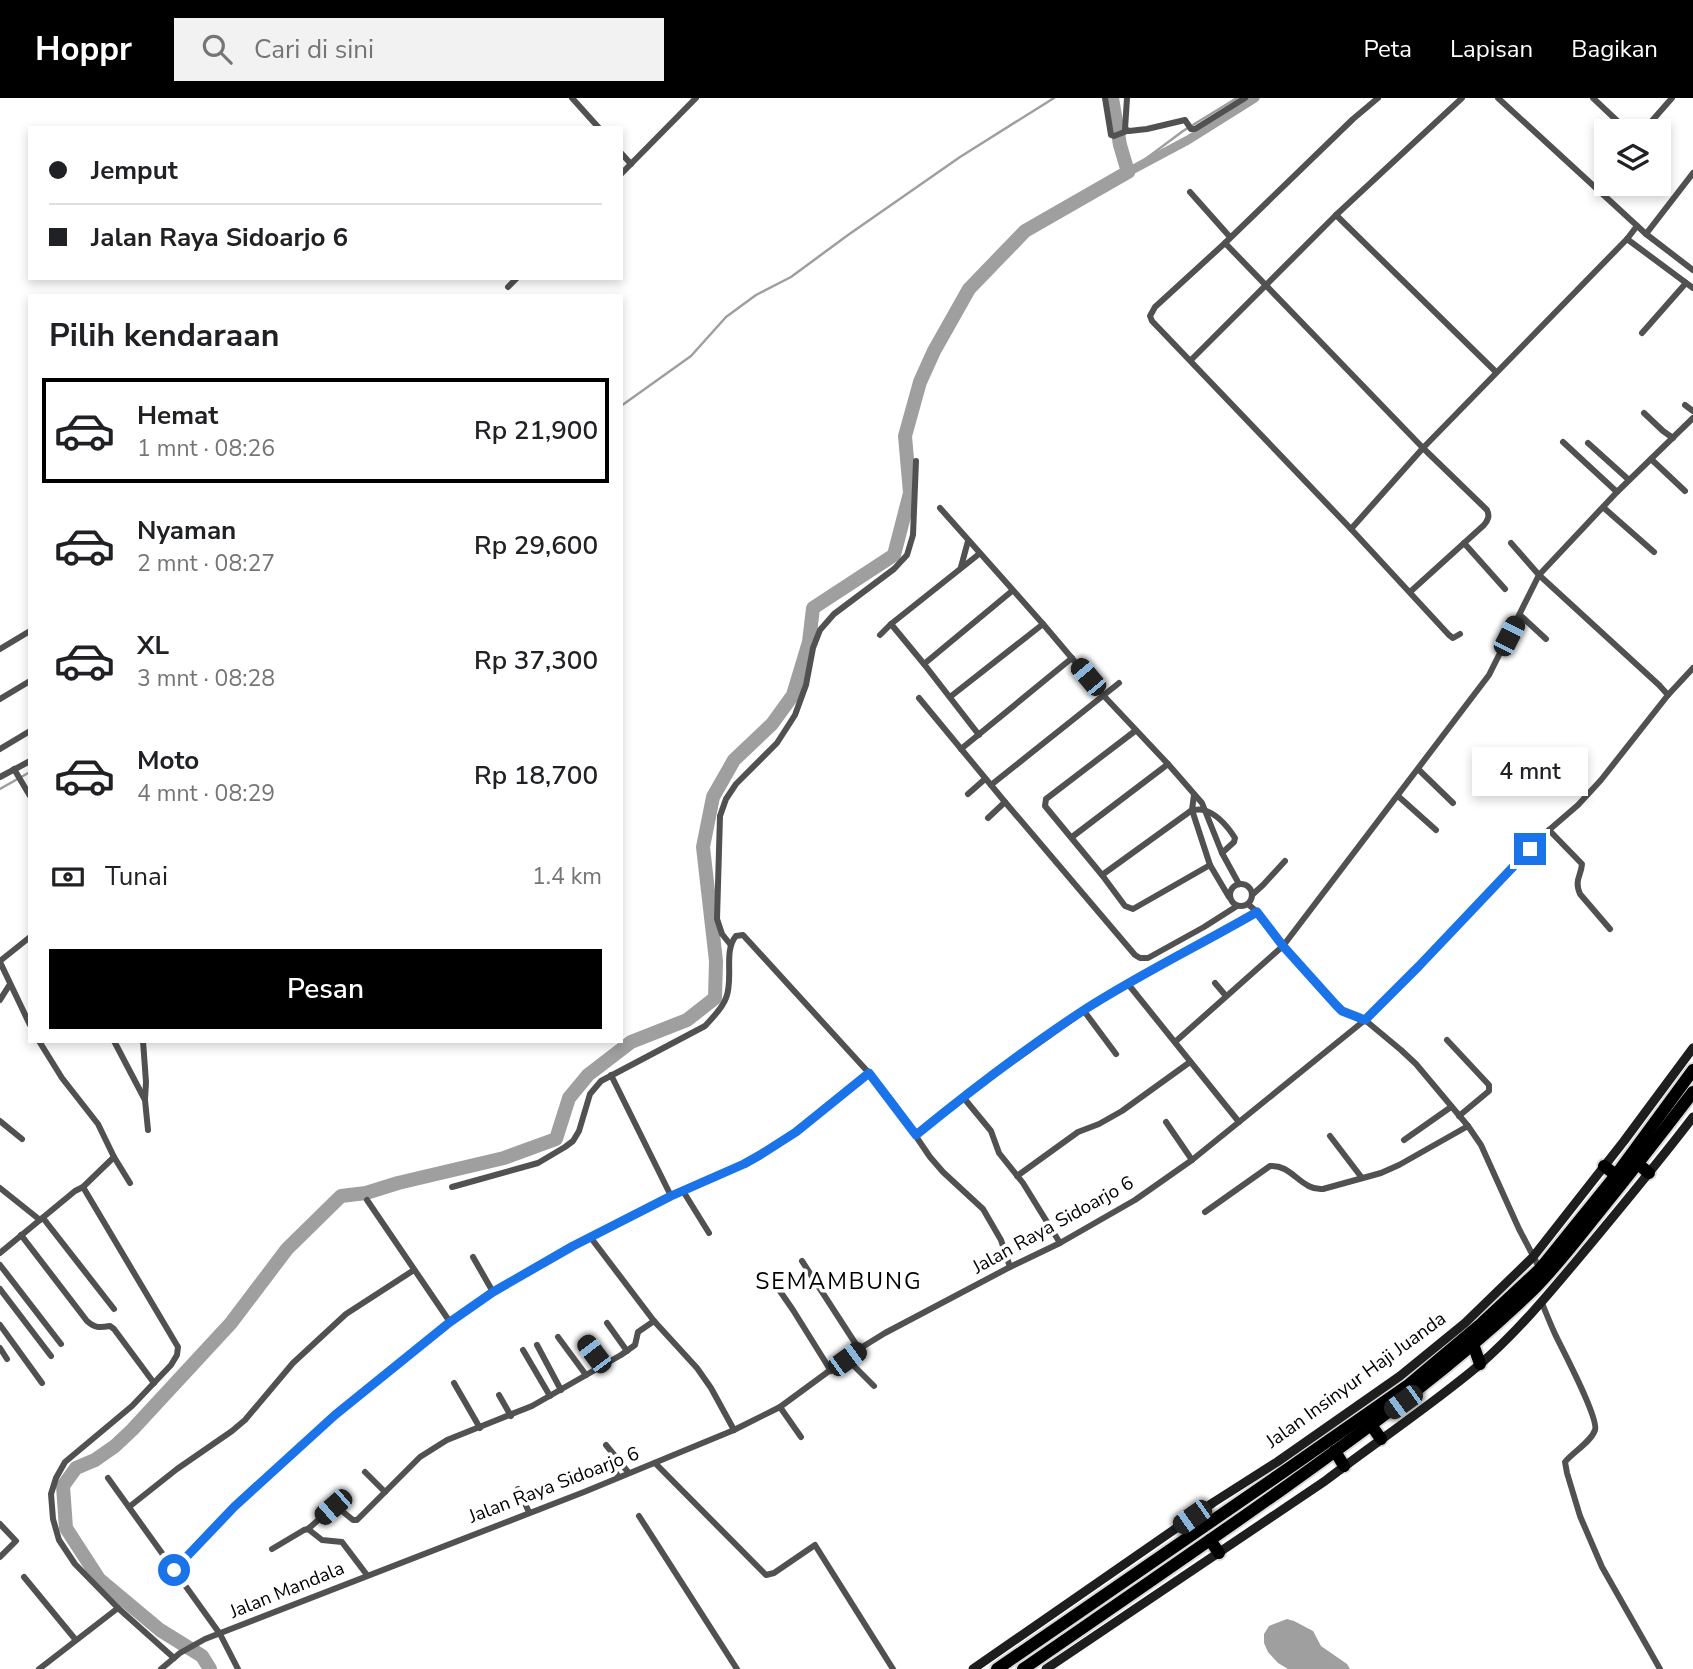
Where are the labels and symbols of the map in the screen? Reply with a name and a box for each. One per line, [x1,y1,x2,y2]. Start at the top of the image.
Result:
car [1491,613,1528,659]
car [1067,654,1110,700]
callout: 4 mnt [1472,748,1588,796]
route end [1514,833,1546,865]
street label: Jalan Raya Sidoarjo 6 [967,1170,1138,1281]
district label: SEMAMBUNG [755,1266,923,1297]
street label: Jalan Insinyur Haji Juanda [1260,1306,1451,1455]
car [573,1331,616,1377]
car [824,1338,871,1380]
car [1380,1381,1427,1423]
street label: Jalan Raya Sidoarjo 6 [464,1440,643,1530]
car [311,1485,356,1529]
car [1169,1496,1216,1538]
route start [158,1554,190,1586]
street label: Jalan Mandala [225,1555,348,1625]

